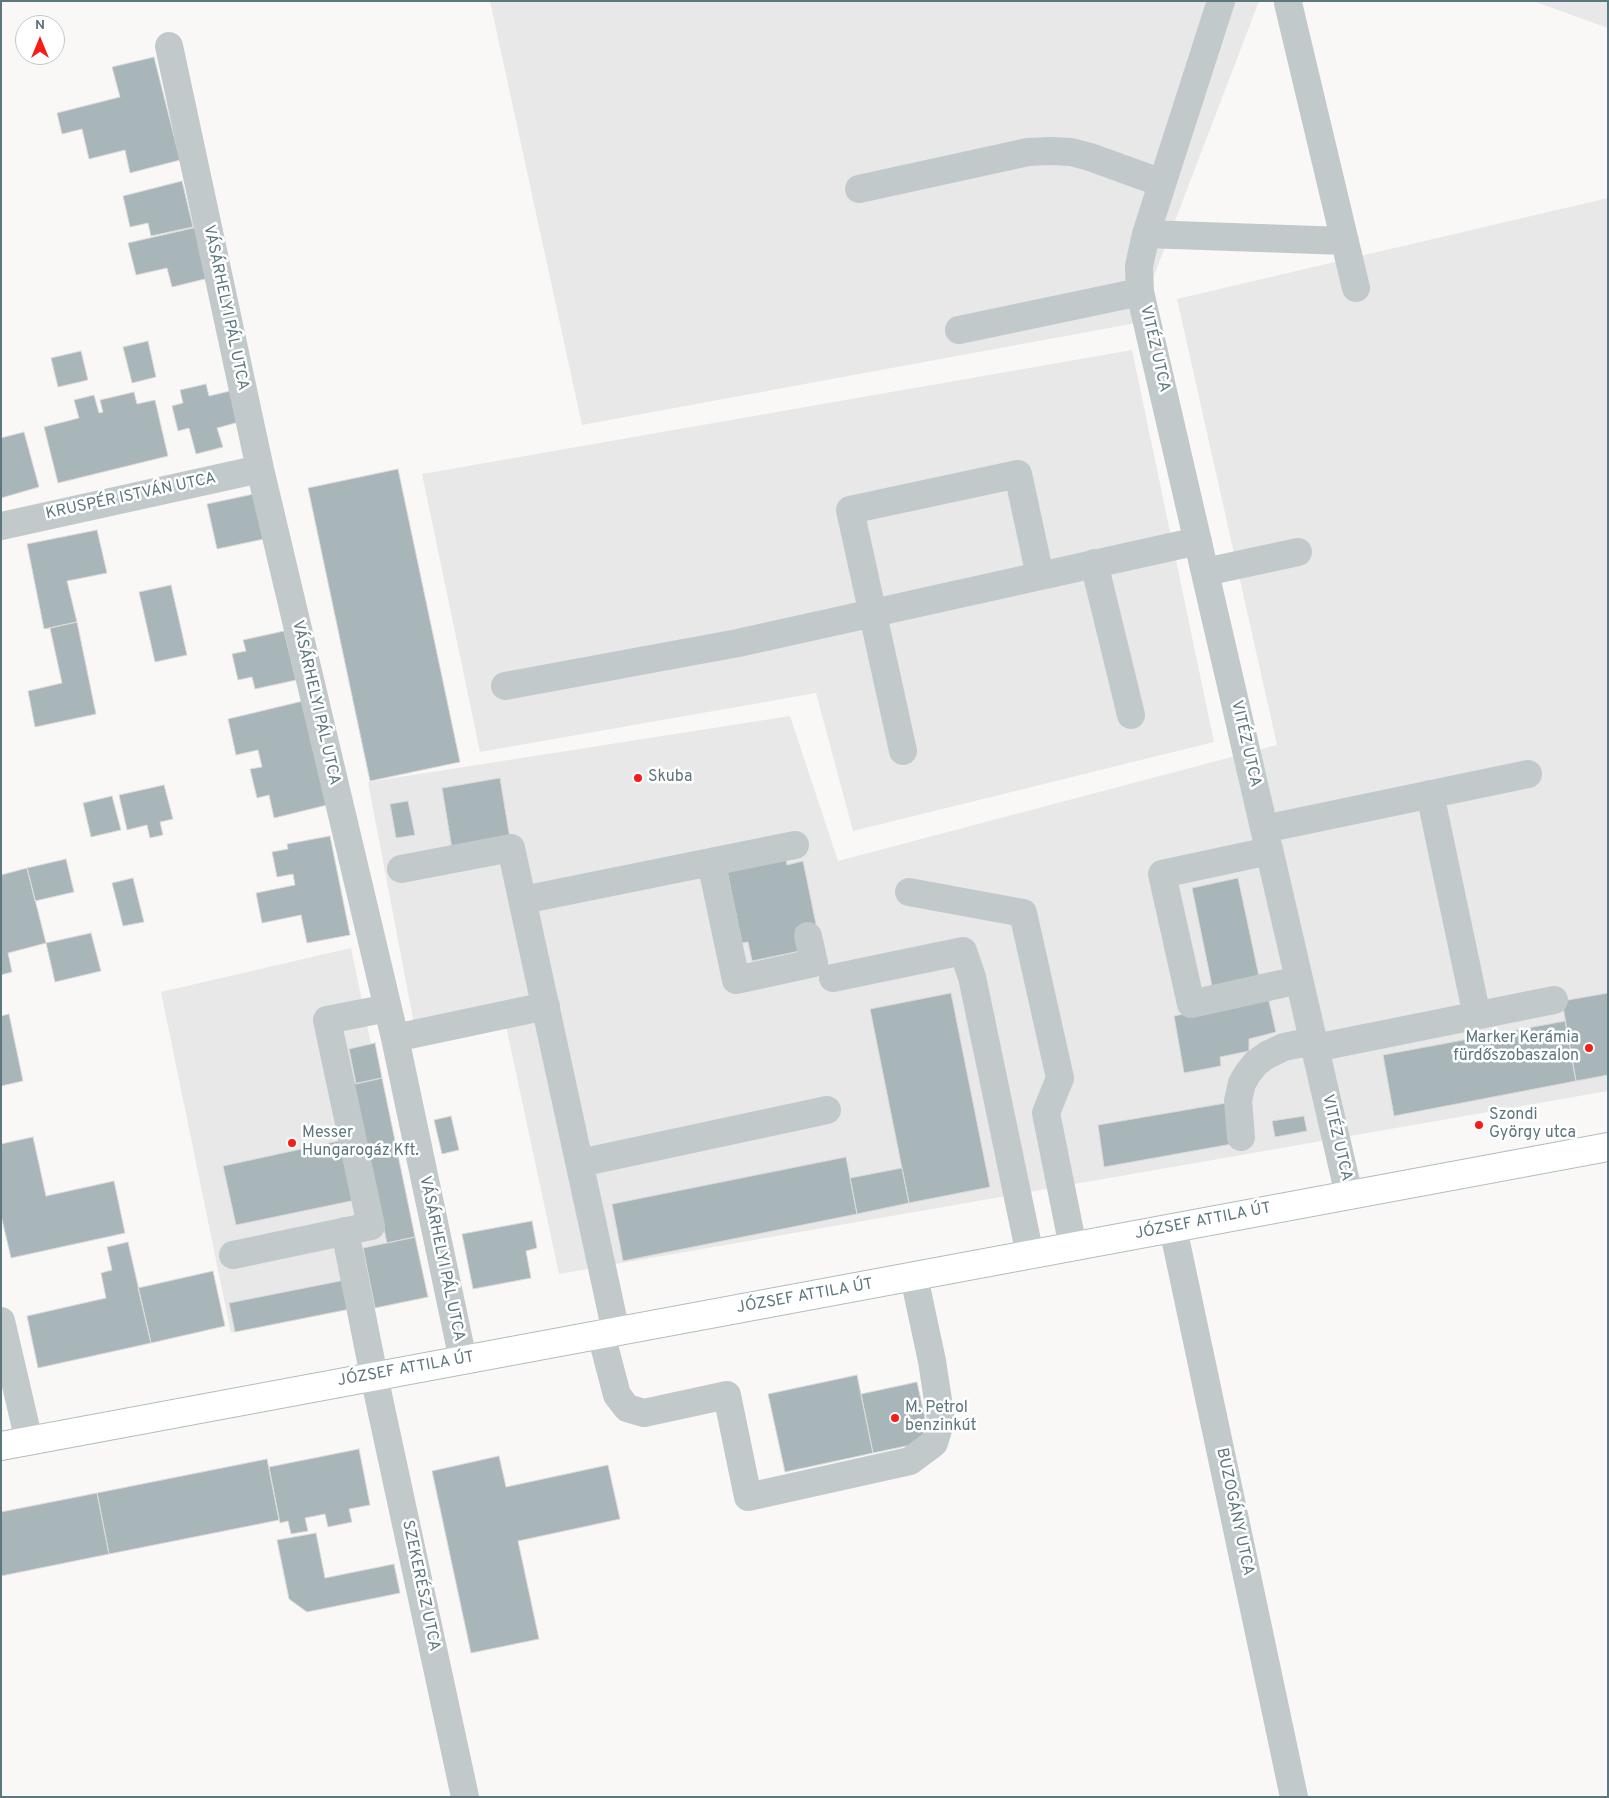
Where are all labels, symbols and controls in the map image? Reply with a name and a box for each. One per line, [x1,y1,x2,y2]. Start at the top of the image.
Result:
north arrow [15,15,65,65]
text: N [35,17,45,34]
street label: VÁSÁRHELYI PÁL UTCA [198,223,252,393]
street label: VITÉZ UTCA [1135,304,1173,394]
street label: KRUSPÉR ISTVÁN UTCA [44,470,218,524]
street label: VÁSÁRHELYI PÁL UTCA [287,619,343,787]
street label: VITÉZ UTCA [1226,699,1264,789]
place label: Skuba [648,768,692,788]
marker: Skuba [632,772,644,784]
place label: Marker Kerámia fürdőszobaszalon [1453,1029,1579,1067]
marker: Marker Kerámia fürdőszobaszalon [1583,1042,1595,1054]
street label: VITÉZ UTCA [1317,1093,1355,1183]
place label: Szondi György utca [1489,1106,1576,1144]
marker: Szondi György utca [1473,1119,1485,1131]
place label: Messer Hungarogáz Kft. [302,1124,419,1162]
marker: Messer Hungarogáz Kft. [286,1137,298,1149]
street label: VÁSÁRHELYI PÁL UTCA [414,1174,468,1344]
street label: JÓZSEF ATTILA ÚT [1133,1199,1273,1245]
street label: JÓZSEF ATTILA ÚT [735,1276,875,1318]
street label: JÓZSEF ATTILA ÚT [336,1349,476,1391]
place label: M. Petrol benzinkút [905,1399,976,1437]
marker: M. Petrol benzinkút [889,1412,901,1424]
street label: BUZOGÁNY UTCA [1211,1446,1257,1578]
street label: SZEKERÉSZ UTCA [397,1519,443,1653]

